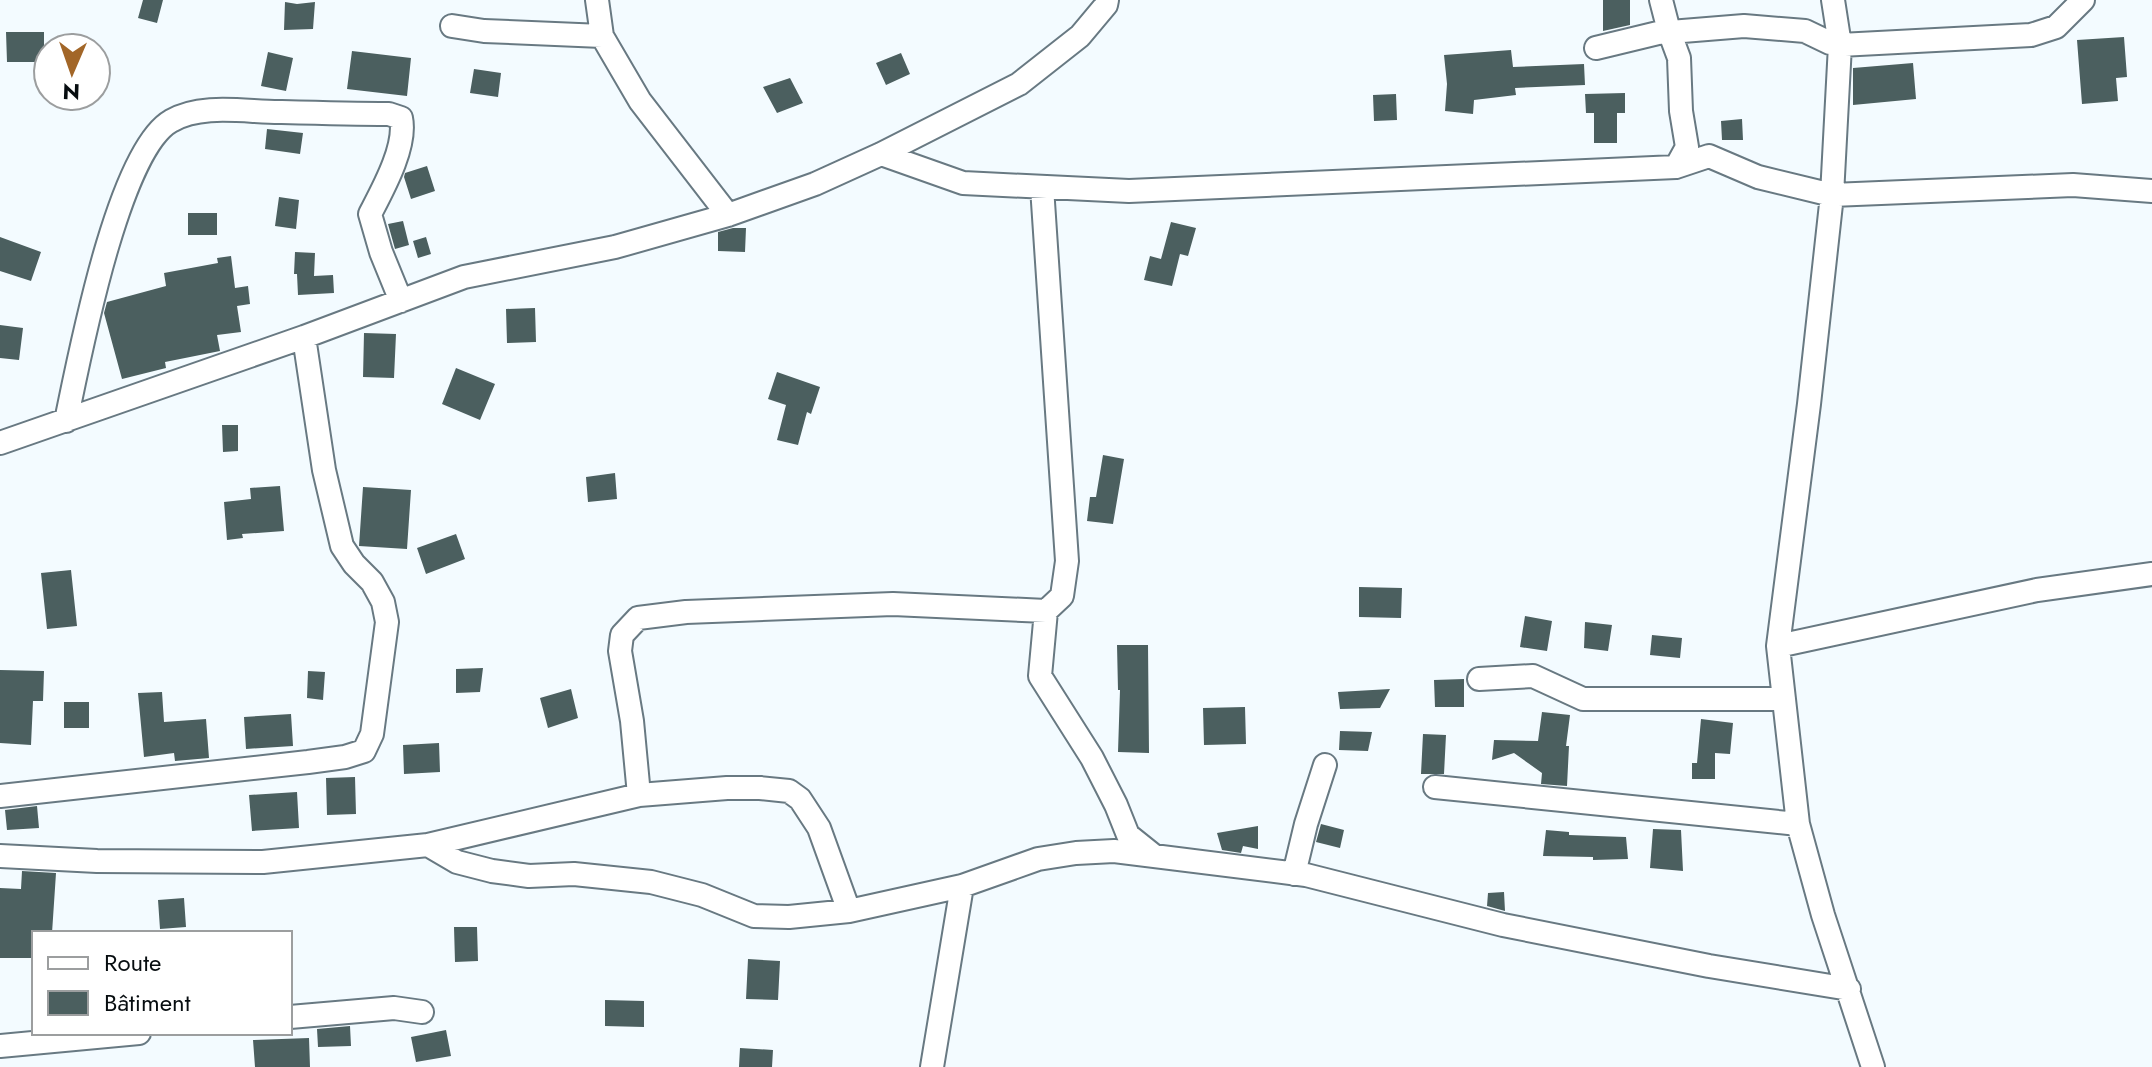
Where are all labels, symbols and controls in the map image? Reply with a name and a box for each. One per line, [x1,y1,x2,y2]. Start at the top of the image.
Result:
north arrow [32,32,112,112]
text: N [62,76,81,108]
legend [32,931,292,1035]
text: Route [104,945,161,980]
text: Bâtiment [104,985,191,1020]

